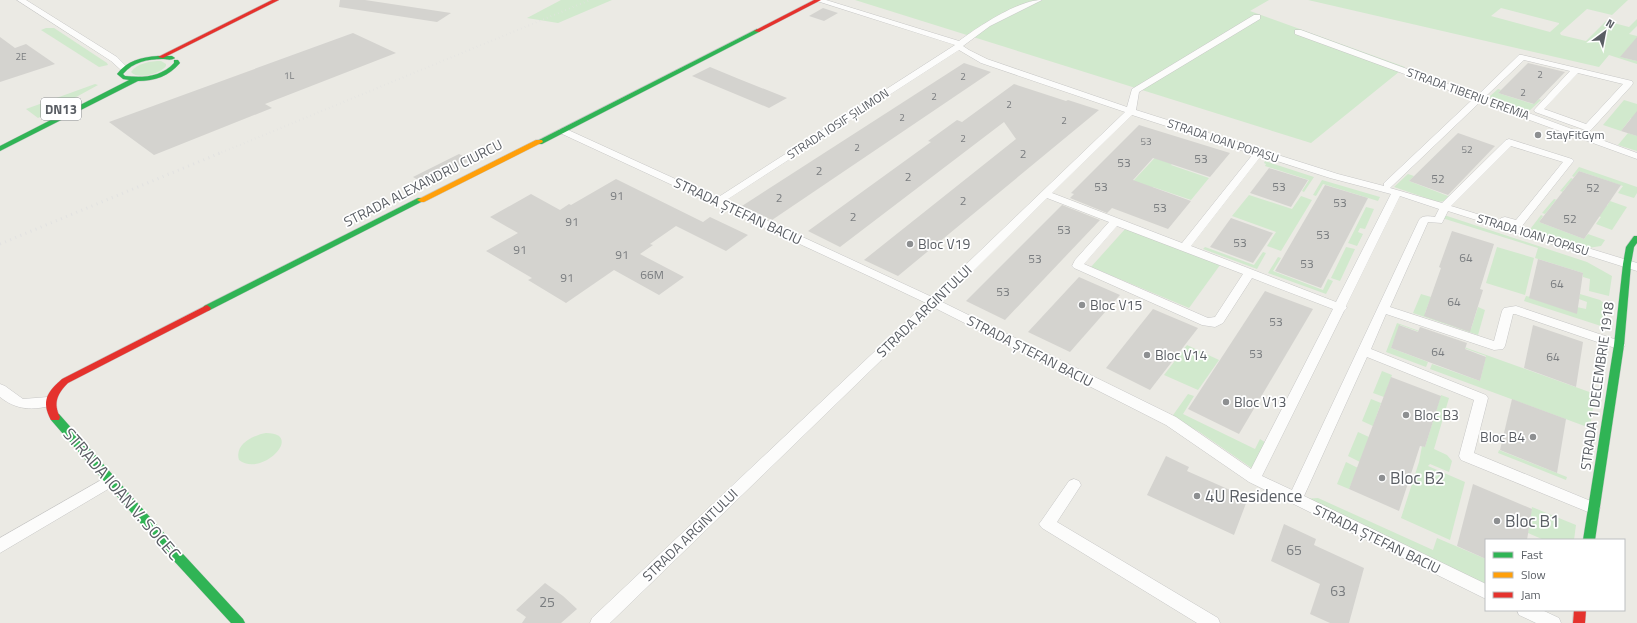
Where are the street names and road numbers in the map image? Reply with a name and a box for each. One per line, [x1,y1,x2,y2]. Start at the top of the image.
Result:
street label: STRADA TIBERIU EREMIA [1404,62,1532,125]
street label: STRADA IOSIF ȘILIMON [783,83,892,164]
road number: DN13 [41,98,81,120]
street label: STRADA IOAN POPASU [1165,114,1281,168]
street label: STRADA ALEXANDRU CIURCU [340,133,506,232]
street label: STRADA ȘTEFAN BACIU [671,172,806,249]
street label: STRADA IOAN POPASU [1475,208,1592,261]
street label: STRADA ARGINTULUI [871,259,976,362]
street label: STRADA 1 DECEMBRIE 1918 [1574,300,1619,471]
street label: STRADA ȘTEFAN BACIU [963,310,1097,392]
street label: STRADA IOAN V. SOCEC [57,422,187,566]
street label: STRADA ARGINTULUI [637,483,742,586]
street label: STRADA ȘTEFAN BACIU [1310,499,1444,579]

